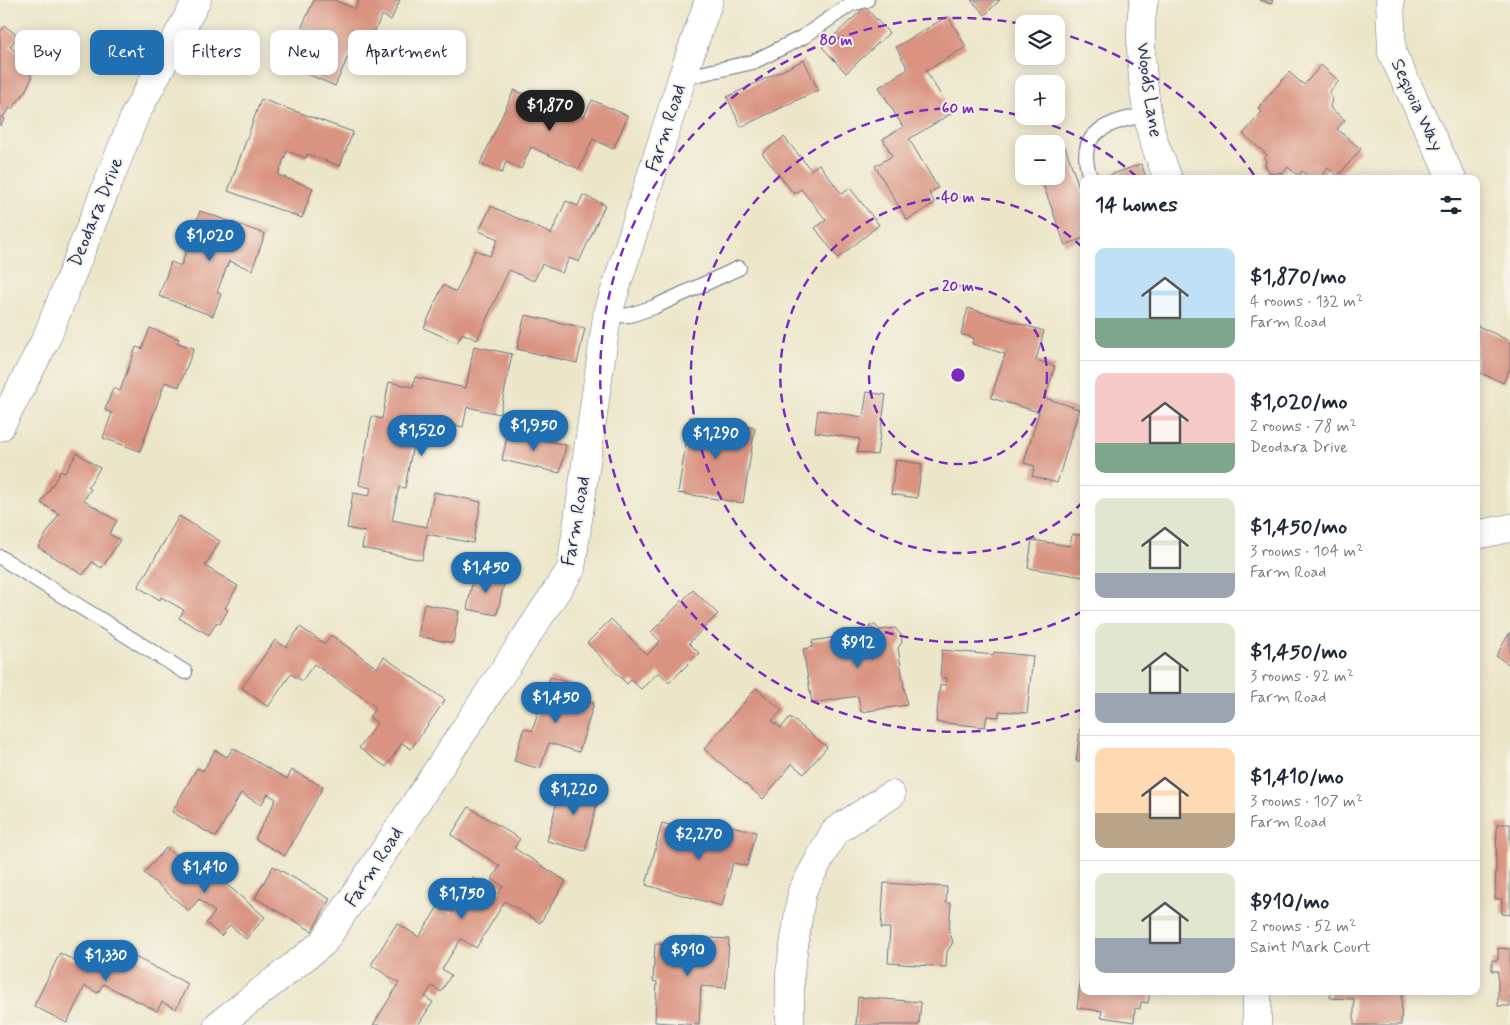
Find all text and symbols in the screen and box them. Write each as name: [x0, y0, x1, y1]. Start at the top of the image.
map controls: [1015, 15, 1065, 185]
button: layers: [1015, 15, 1065, 65]
chip: Buy: [15, 30, 80, 75]
chip: Rent: [90, 30, 164, 75]
chip: Filters: [174, 30, 260, 75]
chip: New: [270, 30, 338, 75]
chip: Apartment: [348, 30, 466, 75]
text: 80 m: [819, 31, 853, 51]
street label: Woods Lane: [1130, 41, 1168, 139]
street label: Sequoia Way: [1385, 55, 1449, 155]
button: +: [1015, 75, 1065, 125]
street label: Farm Road: [640, 81, 692, 175]
pin: $1,870: [509, 90, 591, 132]
text: $1,870: [527, 95, 573, 116]
text: 60 m: [942, 99, 974, 119]
button: −: [1015, 135, 1065, 185]
street label: Deodara Drive: [63, 153, 129, 271]
text: 40 m: [941, 188, 975, 208]
text: 14 homes: [1095, 191, 1178, 219]
icon: filters: [1437, 191, 1465, 219]
pin: $1,020: [169, 220, 251, 262]
text: $1,020: [186, 225, 234, 246]
text: $1,870/mo: [1250, 263, 1346, 291]
icon: home: [1135, 268, 1195, 328]
text: 20 m: [942, 277, 974, 297]
text: 4 rooms · 132 m²: [1250, 291, 1363, 312]
text: Farm Road: [1250, 312, 1326, 333]
centre of rings: [949, 366, 967, 384]
text: $1,020/mo: [1250, 388, 1347, 416]
icon: home: [1135, 393, 1195, 453]
pin: $1,950: [493, 410, 575, 452]
pin: $1,520: [381, 414, 463, 457]
text: $1,950: [510, 415, 558, 436]
text: 2 rooms · 78 m²: [1250, 416, 1357, 437]
pin: $1,290: [675, 418, 757, 460]
text: $1,520: [398, 420, 446, 441]
text: $1,290: [693, 423, 739, 444]
text: Deodara Drive: [1250, 437, 1348, 458]
street label: Farm Road: [556, 474, 596, 568]
text: $1,450/mo: [1250, 513, 1347, 541]
icon: home: [1135, 518, 1195, 578]
text: 3 rooms · 104 m²: [1250, 541, 1363, 562]
pin: $1,450: [445, 552, 527, 594]
text: $1,450: [462, 557, 510, 578]
text: Farm Road: [1250, 562, 1326, 583]
pin: $912: [828, 626, 888, 669]
text: $912: [841, 632, 875, 653]
text: $1,450/mo: [1250, 638, 1347, 666]
icon: home: [1135, 643, 1195, 703]
text: 3 rooms · 92 m²: [1250, 666, 1354, 687]
pin: $1,450: [515, 682, 597, 724]
text: $1,450: [532, 687, 580, 708]
text: Farm Road: [1250, 687, 1326, 708]
text: $1,410/mo: [1250, 763, 1344, 791]
icon: home: [1135, 768, 1195, 828]
pin: $1,220: [533, 774, 615, 816]
text: $1,220: [551, 779, 597, 800]
text: 3 rooms · 107 m²: [1250, 791, 1363, 812]
text: Farm Road: [1250, 812, 1326, 833]
pin: $2,270: [658, 818, 740, 861]
street label: Farm Road: [339, 822, 409, 912]
text: $2,270: [675, 824, 723, 845]
pin: $1,410: [164, 852, 246, 894]
text: $1,410: [183, 857, 227, 878]
pin: $1,750: [421, 878, 503, 920]
text: $1,750: [439, 883, 485, 904]
text: $910/mo: [1250, 888, 1329, 916]
icon: home: [1135, 893, 1195, 953]
text: 2 rooms · 52 m²: [1250, 916, 1356, 937]
pin: $910: [658, 934, 718, 977]
text: Saint Mark Court: [1250, 937, 1371, 958]
pin: $1,330: [65, 940, 147, 982]
text: $910: [671, 940, 705, 961]
text: $1,330: [85, 945, 127, 966]

